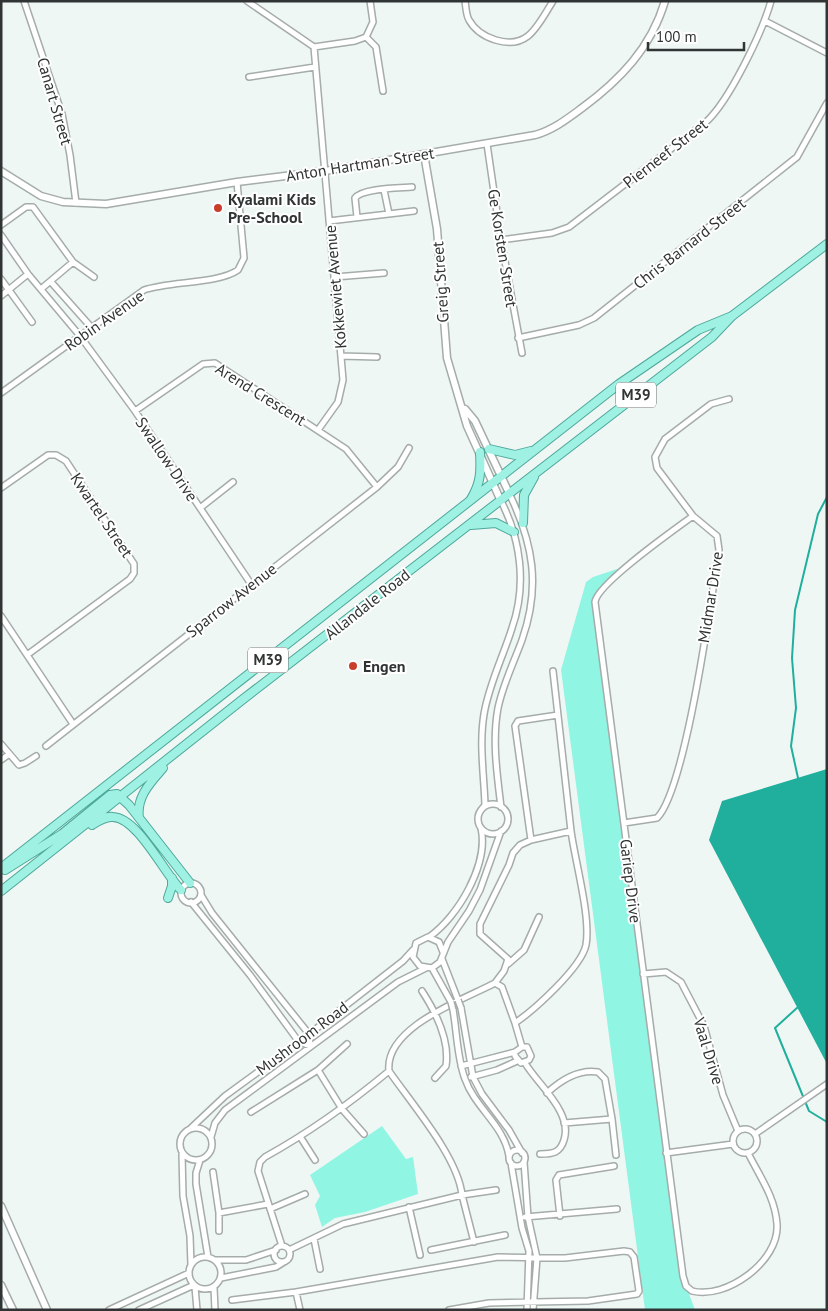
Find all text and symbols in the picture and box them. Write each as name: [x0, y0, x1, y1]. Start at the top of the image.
scale bar: [648, 20, 744, 52]
text: 100 m: [656, 27, 697, 46]
street label: Canart Street: [33, 55, 77, 148]
street label: Pierneef Street: [619, 113, 712, 192]
street label: Anton Hartman Street: [284, 142, 436, 186]
street label: Ge Korsten Street: [484, 188, 522, 309]
place label: Kyalami Kids Pre-School: [228, 189, 316, 227]
street label: Chris Barnard Street: [629, 193, 750, 293]
marker: Kyalami Kids Pre-School: [212, 202, 224, 214]
street label: Kokkewiet Avenue: [320, 224, 350, 350]
street label: Greig Street: [427, 240, 453, 323]
street label: Robin Avenue: [60, 285, 148, 355]
street label: Arend Crescent: [212, 358, 310, 430]
road number: M39: [616, 382, 656, 408]
street label: Swallow Drive: [131, 413, 203, 505]
street label: Kwartel Street: [66, 469, 138, 562]
street label: Midmar Drive: [693, 550, 727, 644]
street label: Sparrow Avenue: [182, 558, 280, 642]
street label: Allandale Road: [320, 564, 414, 644]
road number: M39: [248, 648, 288, 672]
place label: Engen: [363, 656, 406, 676]
marker: Engen: [347, 660, 359, 672]
street label: Gariep Drive: [616, 838, 646, 924]
street label: Mushroom Road: [252, 997, 352, 1079]
street label: Vaal Drive: [689, 1014, 729, 1087]

